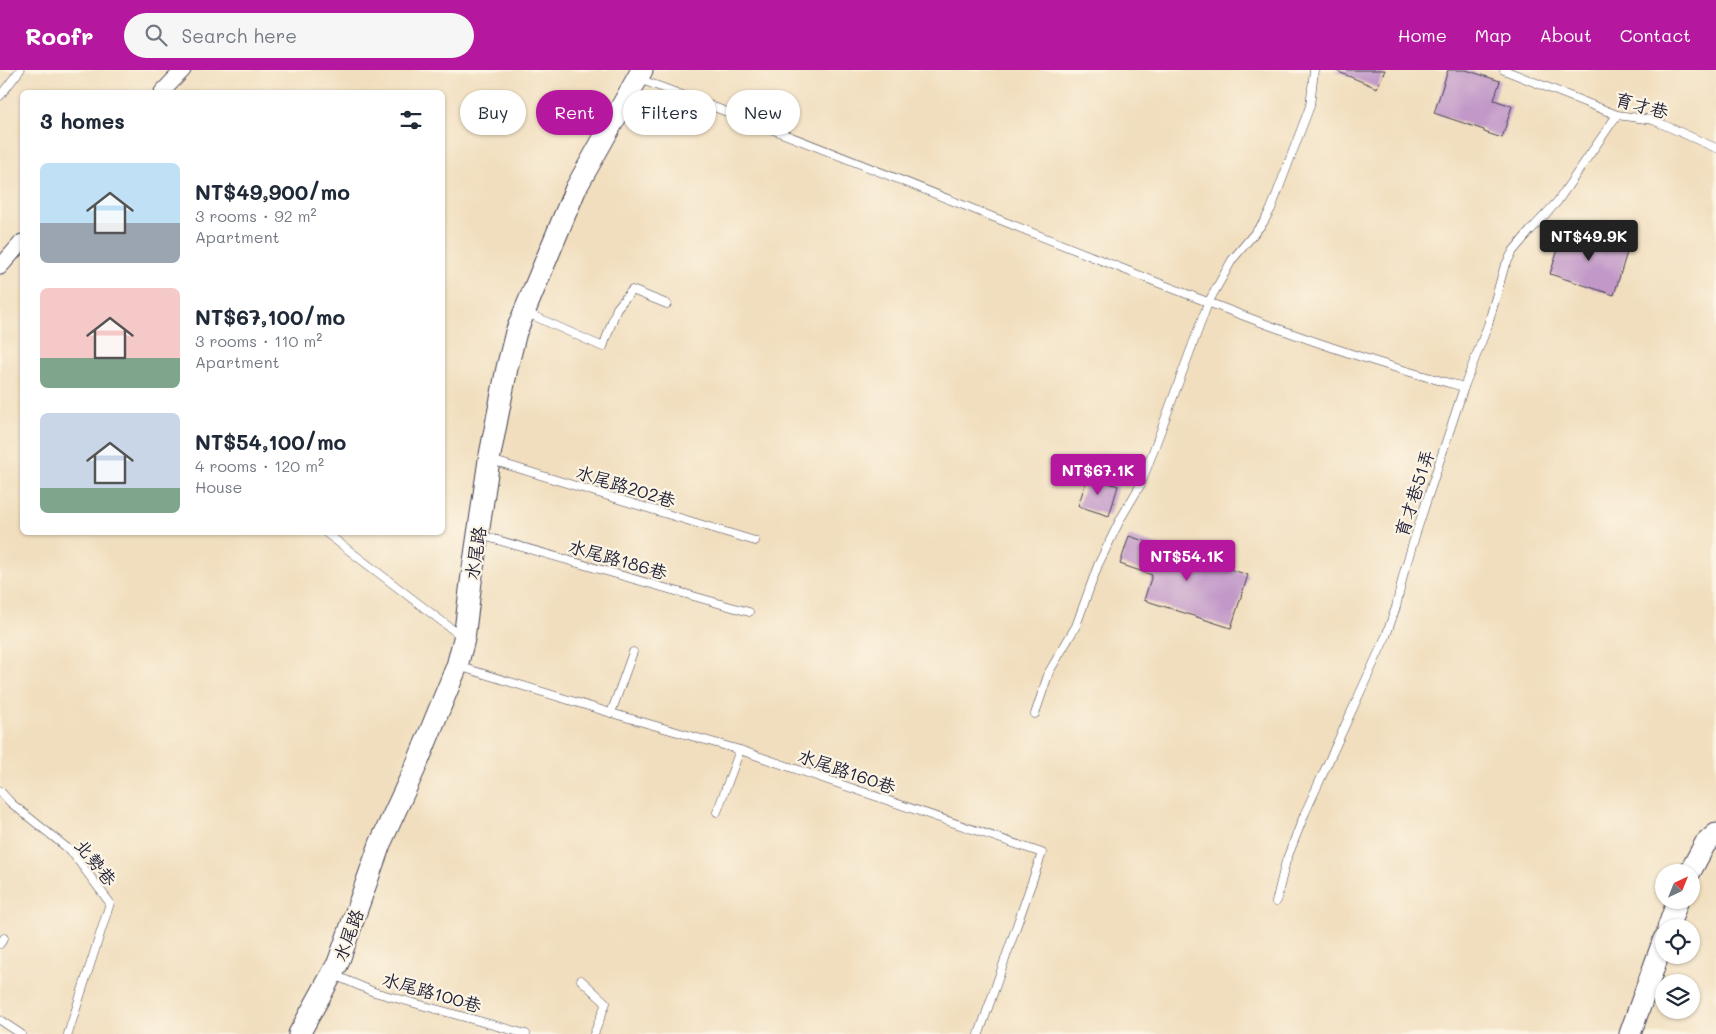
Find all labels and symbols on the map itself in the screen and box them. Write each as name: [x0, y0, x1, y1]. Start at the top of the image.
street label: 育才巷: [1613, 86, 1671, 124]
pin: NT$49.9K: [1537, 220, 1641, 262]
street label: 育才巷51弄: [1389, 446, 1439, 540]
pin: NT$67.1K: [1046, 454, 1150, 496]
street label: 水尾路202巷: [573, 459, 679, 513]
street label: 水尾路: [459, 524, 491, 582]
street label: 水尾路186巷: [566, 533, 670, 585]
pin: NT$54.1K: [1135, 540, 1239, 582]
street label: 水尾路160巷: [795, 743, 899, 799]
street label: 北勢巷: [70, 833, 122, 891]
north arrow: [1655, 864, 1700, 909]
street label: 水尾路: [327, 906, 369, 964]
street label: 水尾路100巷: [380, 966, 484, 1018]

